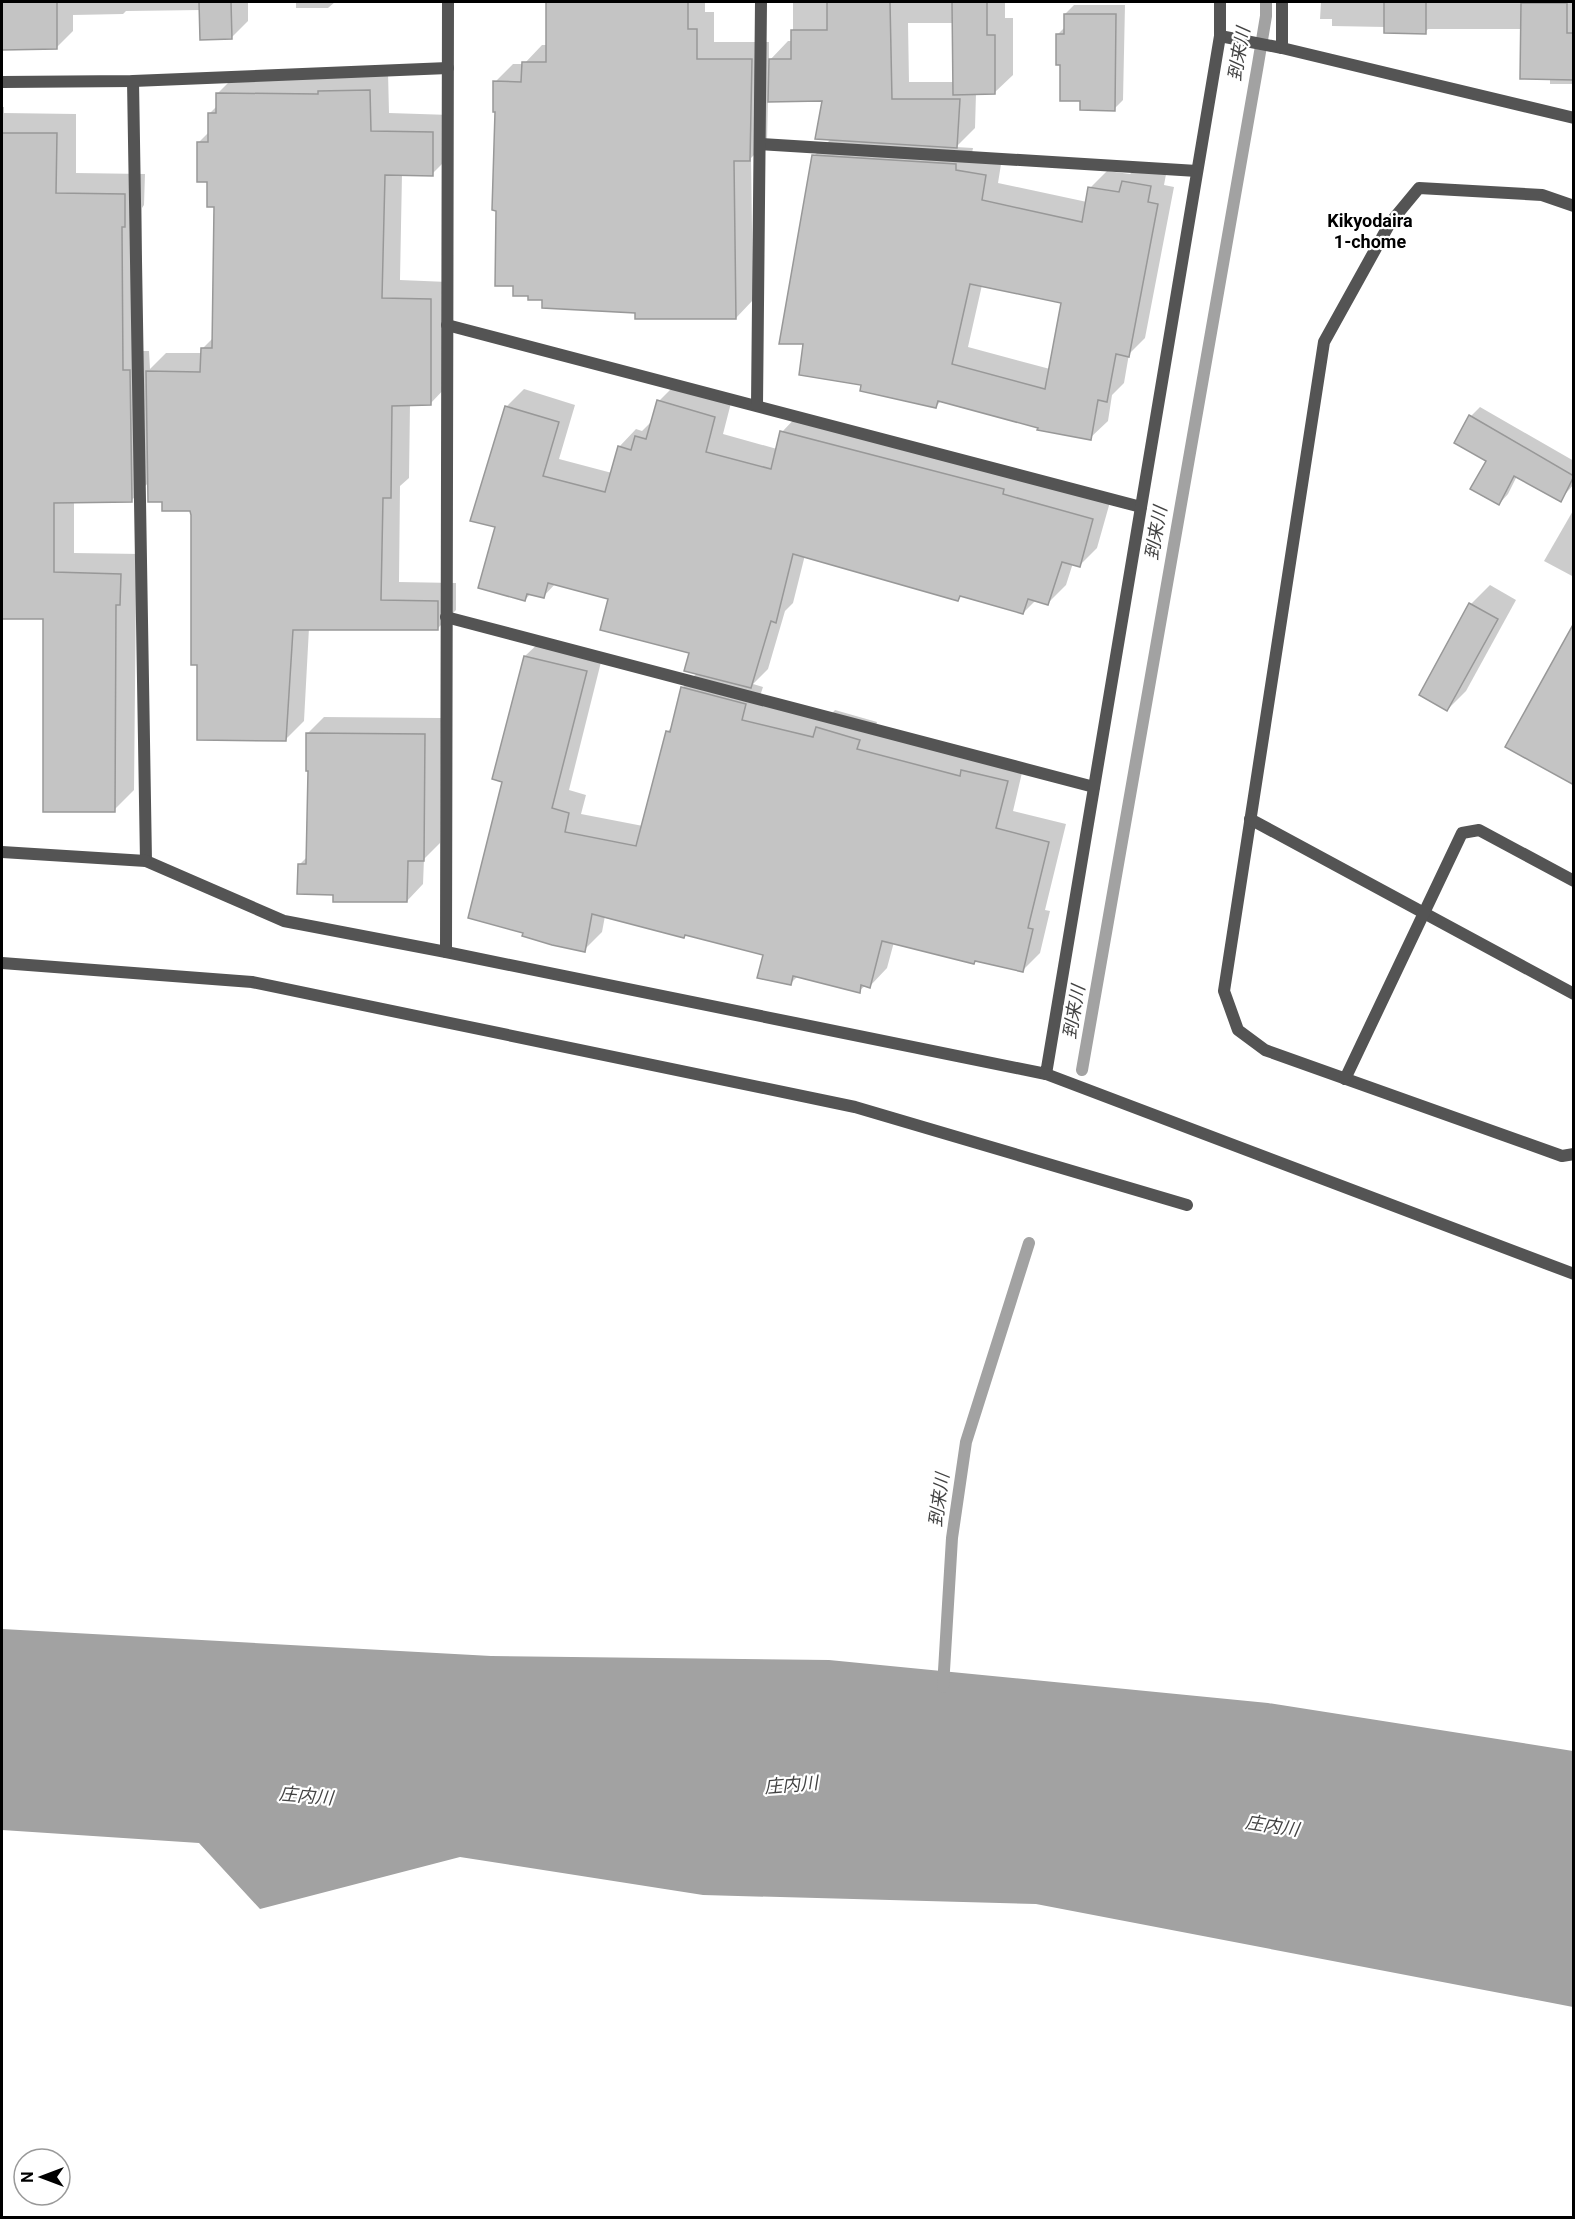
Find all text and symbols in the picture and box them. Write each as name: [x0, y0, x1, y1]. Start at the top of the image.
water label: 到来川: [1223, 24, 1254, 82]
district label: Kikyodaira 1-chome: [1327, 210, 1413, 252]
water label: 到来川: [1140, 503, 1171, 561]
water label: 到来川: [1058, 982, 1089, 1040]
water label: 到来川: [924, 1470, 953, 1528]
water label: 庄内川: [763, 1772, 821, 1797]
water label: 庄内川: [278, 1783, 336, 1808]
water label: 庄内川: [1244, 1811, 1302, 1840]
north arrow: [12, 2147, 72, 2207]
text: N: [18, 2171, 37, 2183]

